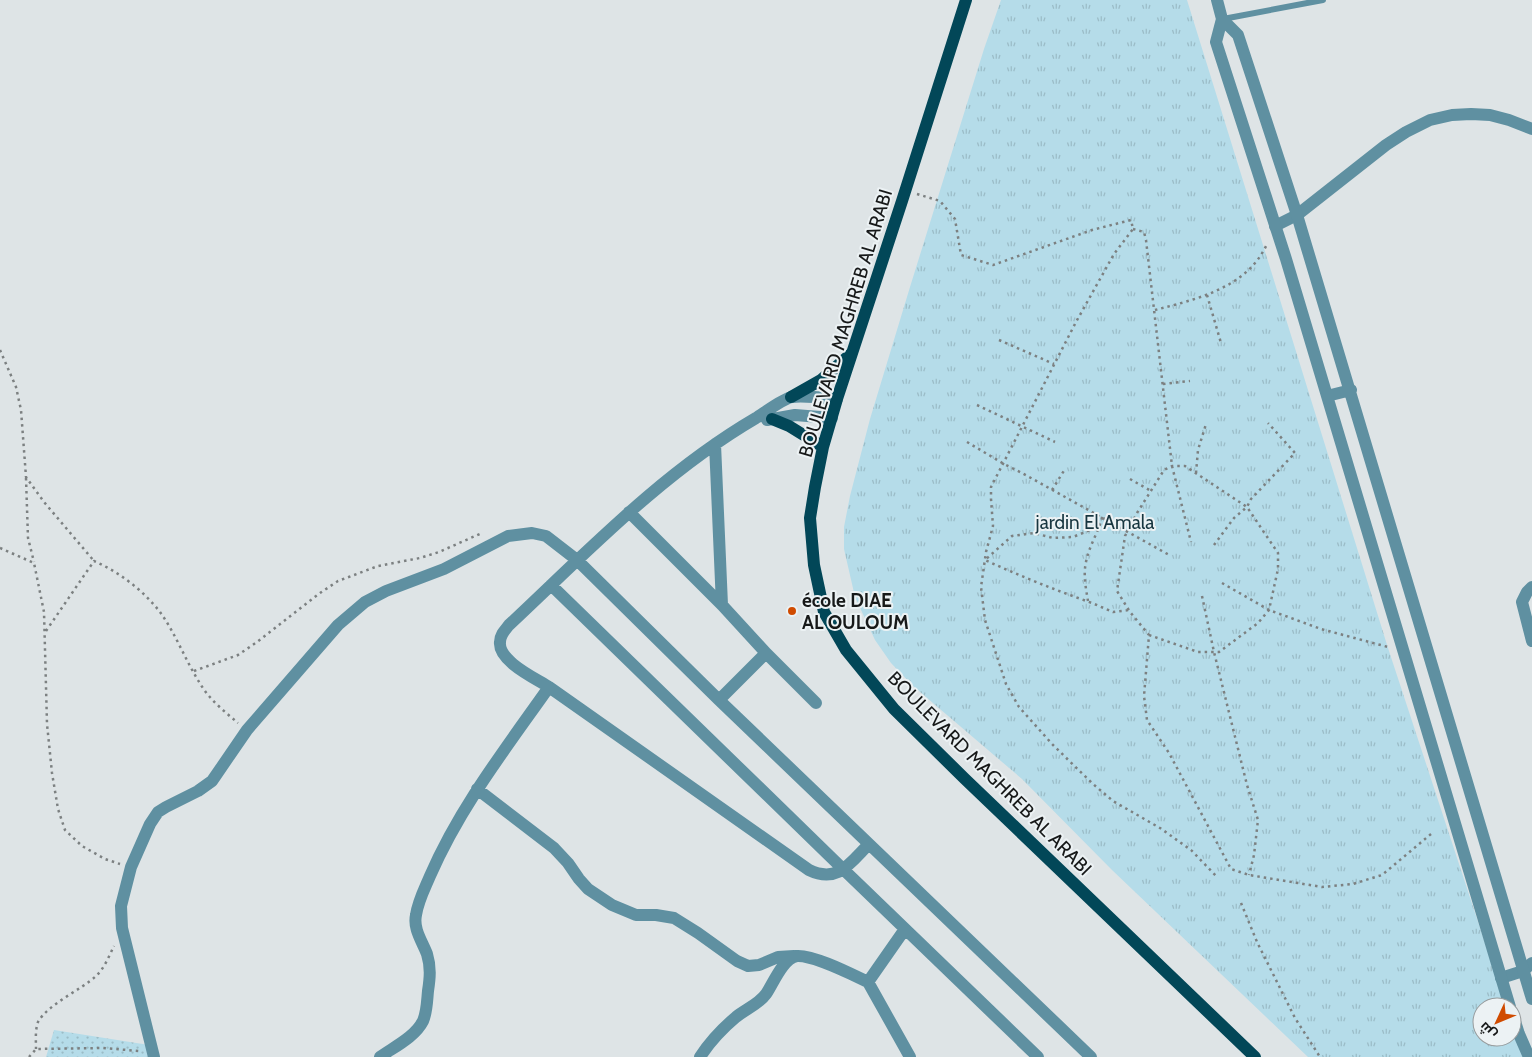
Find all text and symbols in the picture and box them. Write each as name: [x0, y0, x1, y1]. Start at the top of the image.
street label: BOULEVARD MAGHREB AL ARABI: [794, 186, 897, 460]
park label: jardin El Amala: [1035, 511, 1154, 534]
place label: école DIAE AL OULOUM: [802, 589, 909, 634]
marker: école DIAE AL OULOUM: [786, 605, 798, 617]
street label: BOULEVARD MAGHREB AL ARABI: [883, 667, 1096, 880]
north arrow: [1472, 997, 1522, 1047]
text: ش: [1475, 1018, 1500, 1044]

